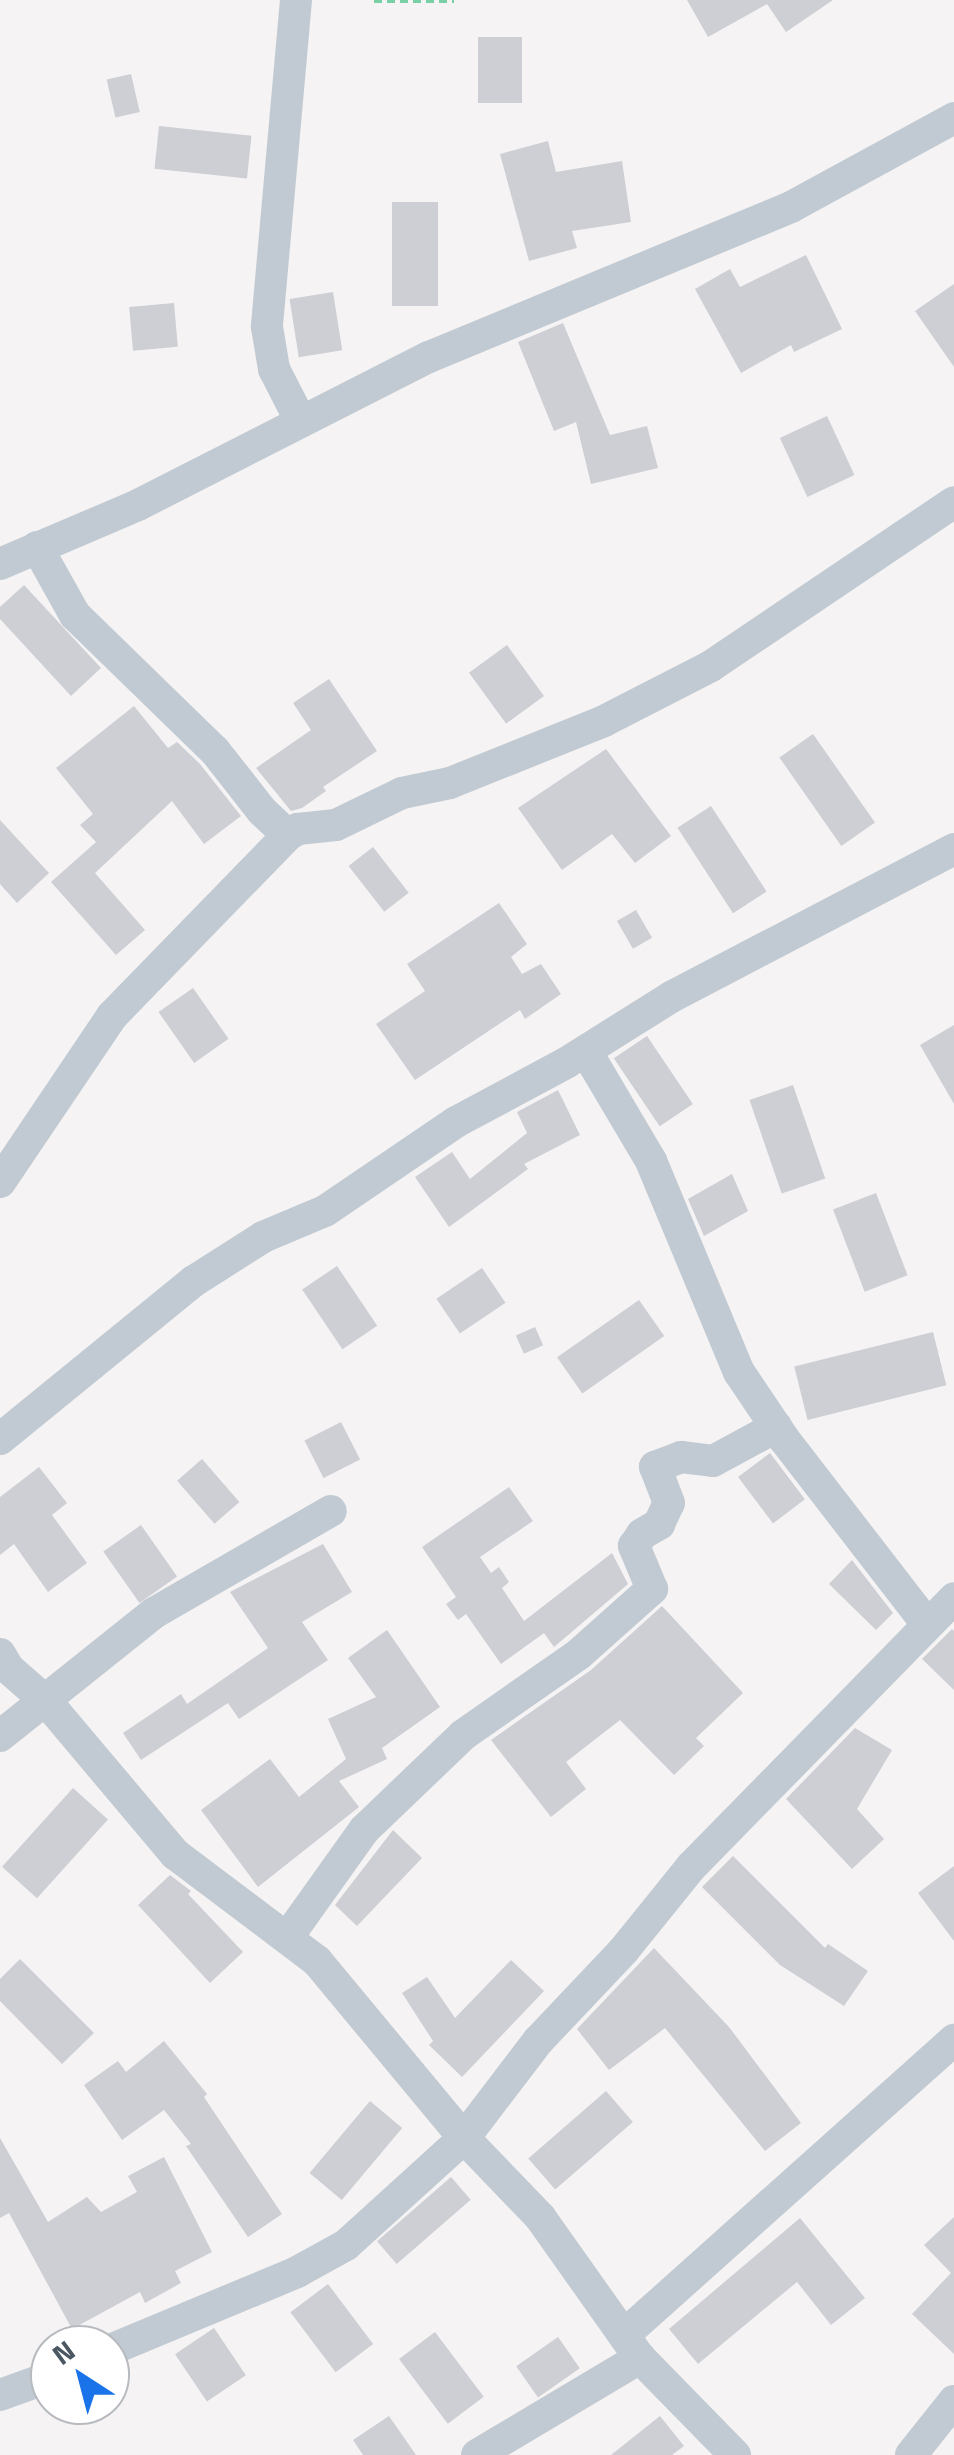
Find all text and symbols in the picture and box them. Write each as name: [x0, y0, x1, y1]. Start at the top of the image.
north arrow: [30, 2325, 130, 2425]
text: N: [43, 2329, 84, 2375]

